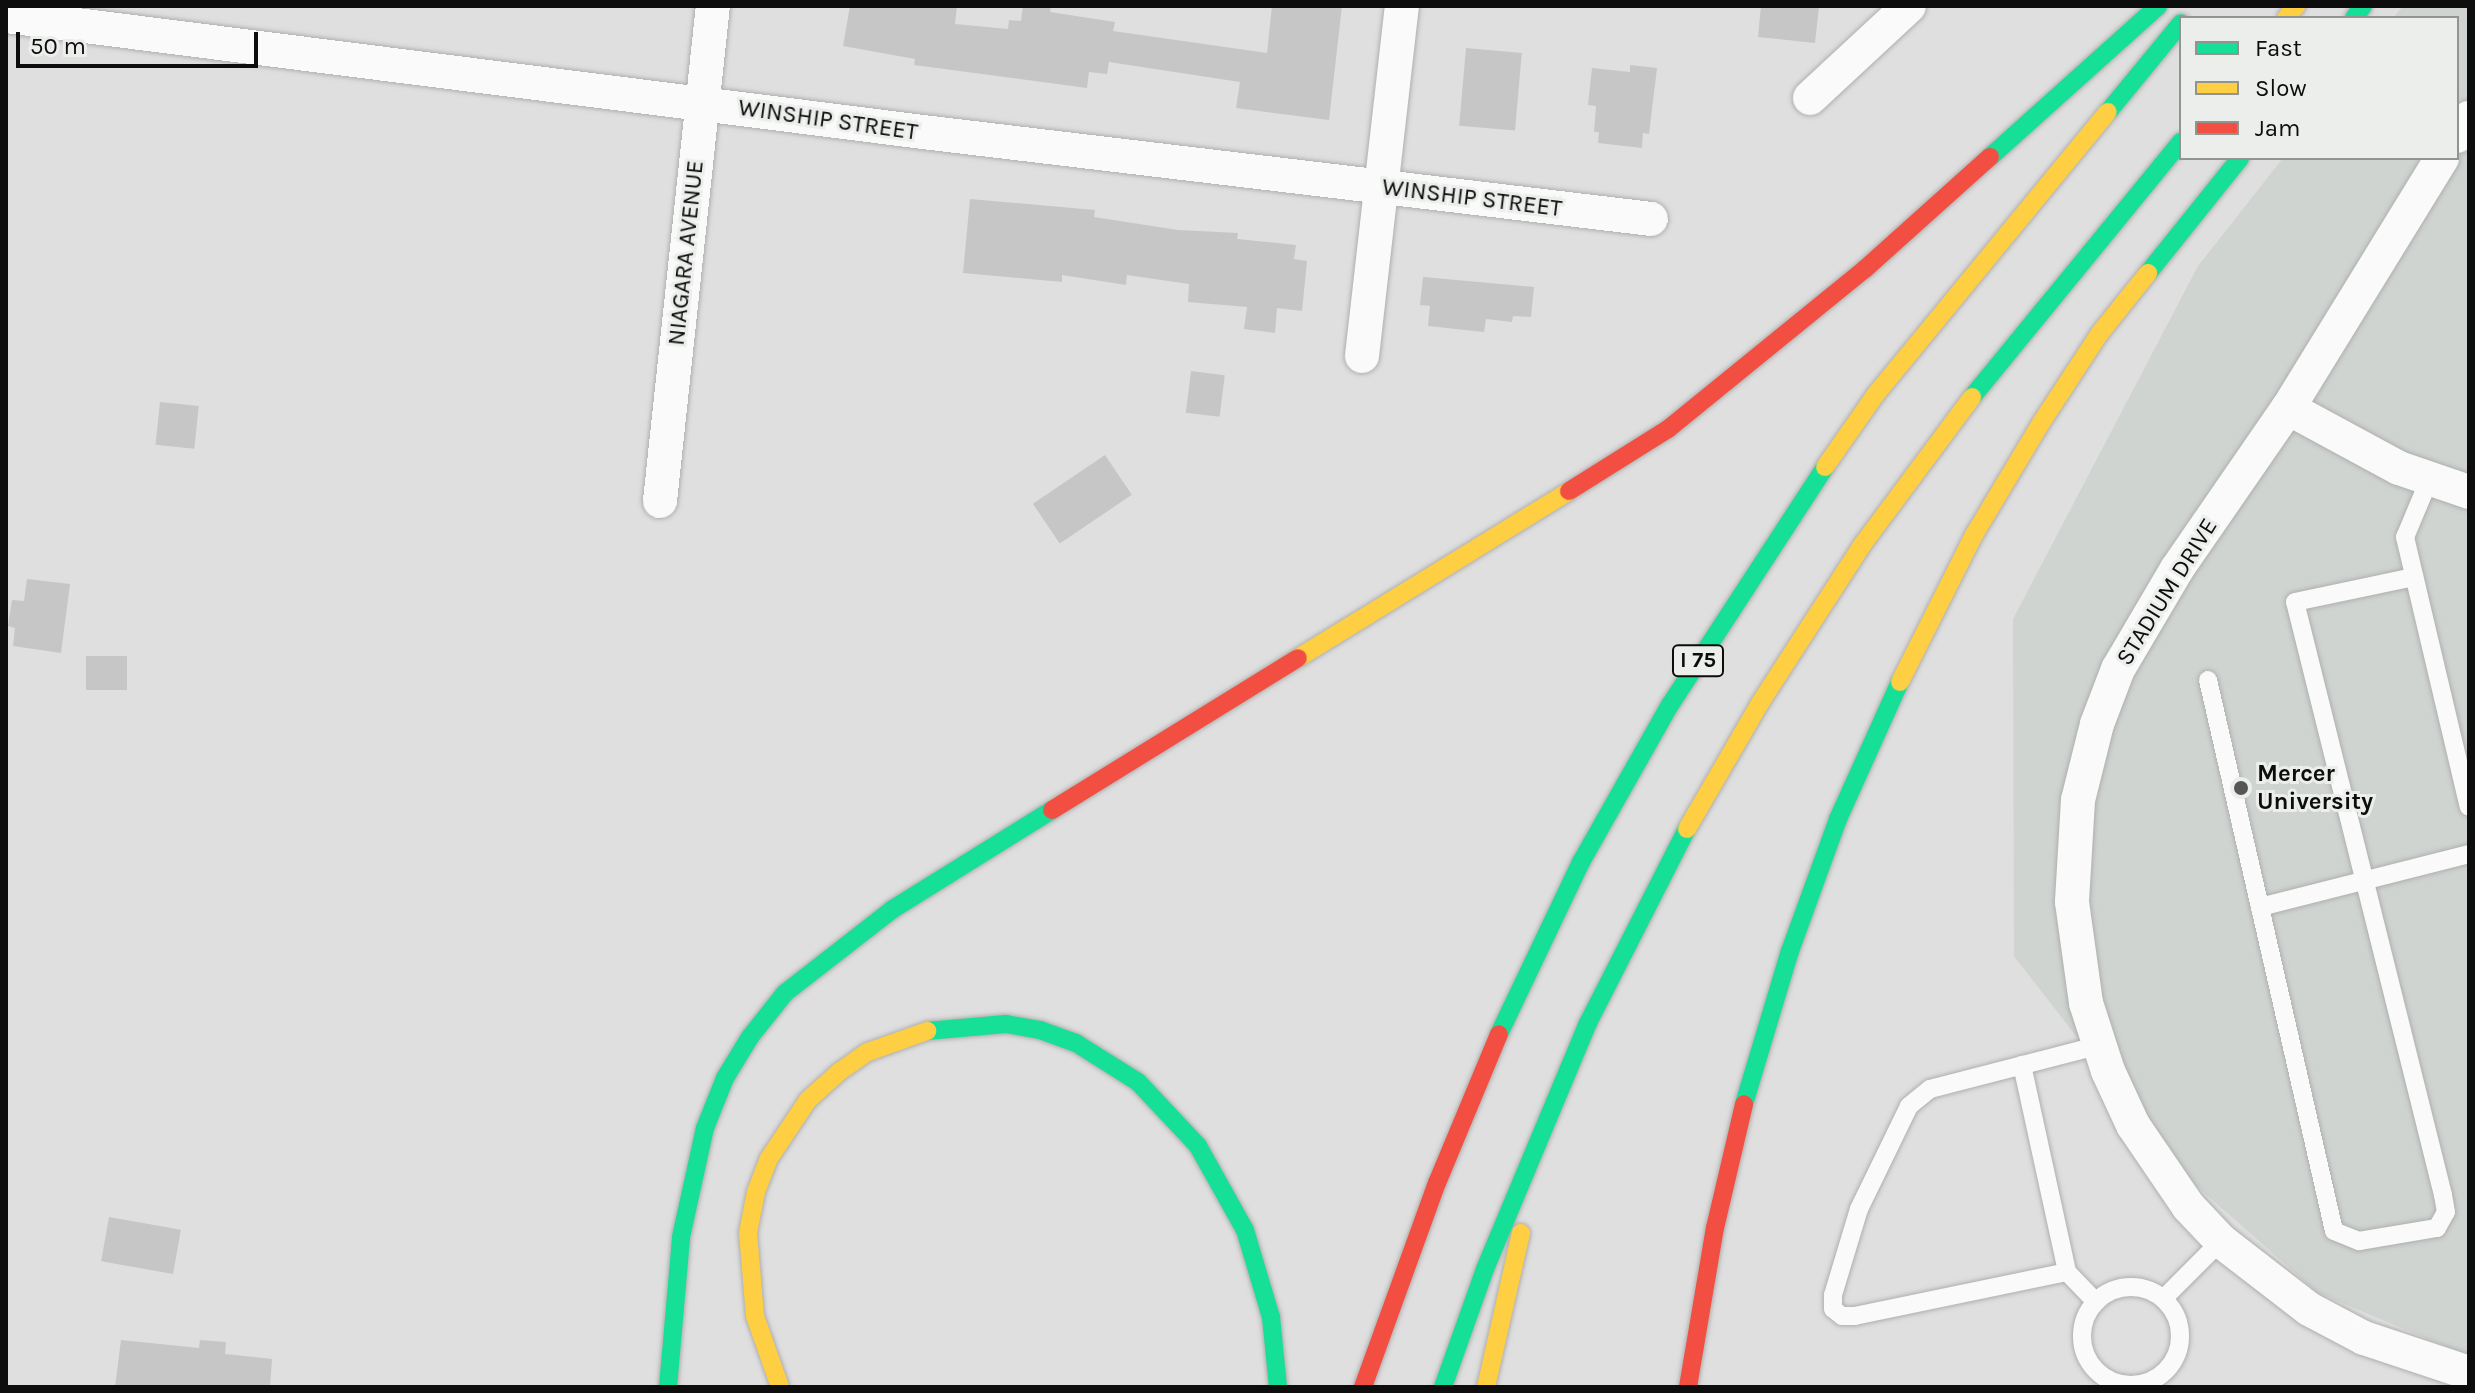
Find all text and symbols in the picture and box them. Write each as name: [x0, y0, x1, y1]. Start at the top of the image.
scale bar: [20, 16, 262, 66]
legend: [2179, 16, 2459, 160]
text: 50 m: [30, 32, 86, 60]
text: Fast: [2255, 34, 2302, 62]
text: Slow: [2255, 74, 2307, 102]
street label: WINSHIP STREET: [736, 93, 920, 147]
text: Jam: [2255, 114, 2300, 142]
street label: NIAGARA AVENUE: [662, 159, 710, 347]
street label: WINSHIP STREET: [1380, 173, 1564, 223]
street label: STADIUM DRIVE: [2110, 513, 2224, 671]
road number: I 75: [1670, 643, 1726, 679]
place label: Mercer University: [2257, 760, 2373, 816]
marker: Mercer University: [2232, 779, 2250, 797]

